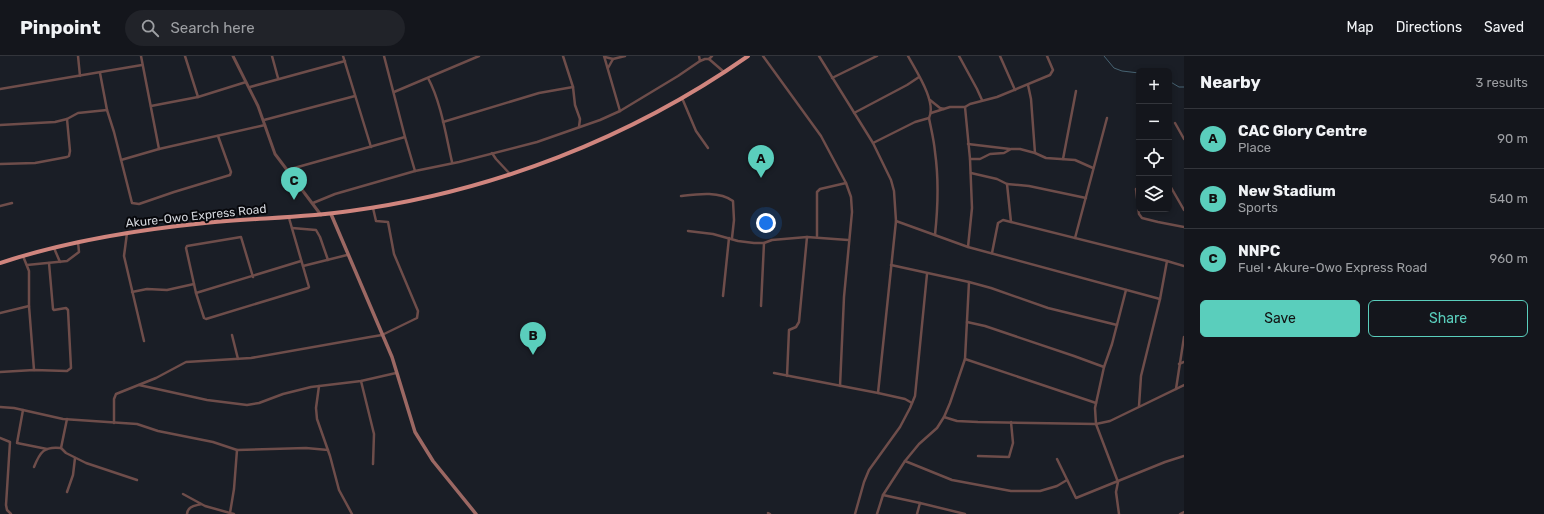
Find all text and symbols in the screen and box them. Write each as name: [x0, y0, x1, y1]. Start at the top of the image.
search box: [125, 10, 405, 46]
text: Pinpoint: [20, 16, 101, 39]
icon: search: [139, 17, 161, 39]
text: Search here: [171, 19, 255, 37]
text: Map: [1347, 19, 1374, 36]
text: Directions: [1396, 19, 1462, 36]
text: Saved: [1484, 19, 1524, 36]
map controls: [1136, 68, 1172, 212]
button: +: [1136, 68, 1172, 104]
text: Nearby: [1200, 72, 1261, 92]
text: 3 results: [1476, 75, 1528, 90]
button: −: [1136, 104, 1172, 140]
text: CAC Glory Centre: [1238, 122, 1367, 140]
text: A: [1208, 131, 1218, 146]
text: 90 m: [1497, 131, 1528, 146]
button: locate: [1136, 140, 1172, 176]
text: Place: [1238, 140, 1271, 155]
pin: A: [748, 145, 774, 178]
pin: C: [281, 167, 307, 200]
button: layers: [1136, 176, 1172, 212]
text: New Stadium: [1238, 182, 1336, 200]
text: B: [1208, 191, 1218, 206]
text: 540 m: [1489, 191, 1528, 206]
text: Sports: [1238, 200, 1278, 215]
street label: Akure-Owo Express Road: [125, 202, 267, 230]
your location: [756, 213, 776, 233]
text: NNPC: [1238, 242, 1280, 260]
text: C: [1208, 251, 1218, 266]
text: 960 m: [1490, 251, 1528, 266]
text: Fuel · Akure-Owo Express Road: [1238, 260, 1427, 275]
button: Save: [1200, 300, 1360, 337]
button: Share: [1368, 300, 1528, 337]
pin: B: [520, 322, 546, 355]

